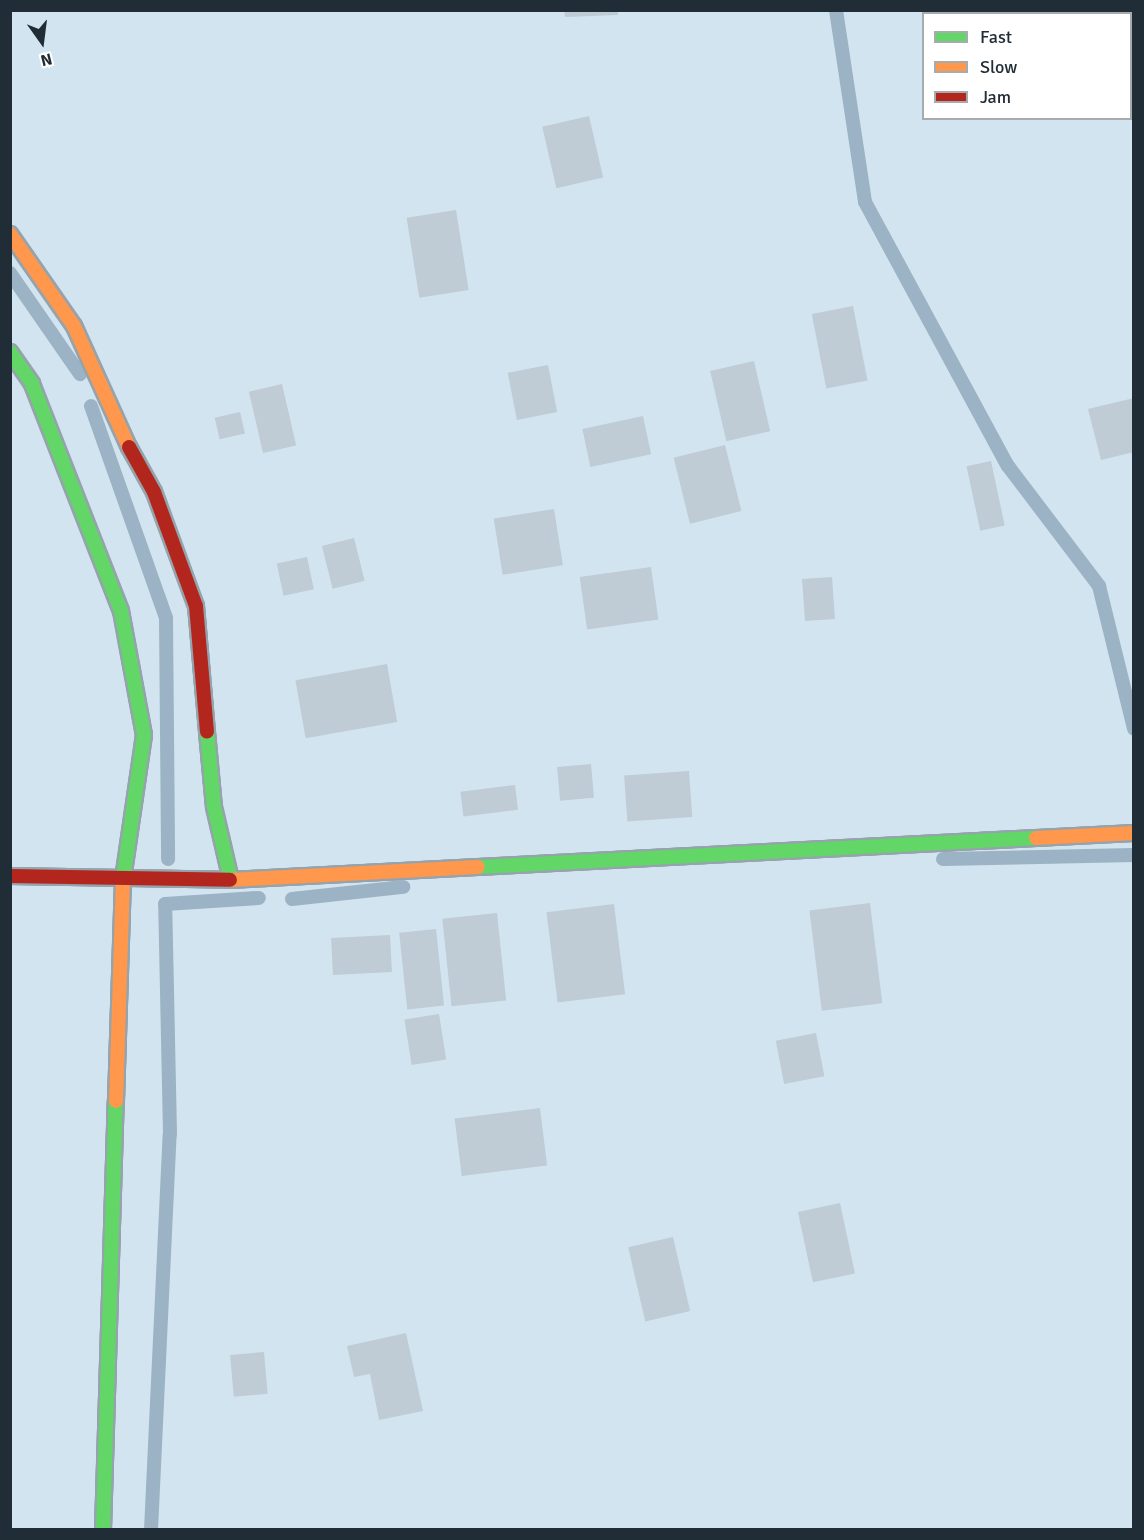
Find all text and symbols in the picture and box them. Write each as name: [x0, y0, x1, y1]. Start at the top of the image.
north arrow: [12, 12, 72, 72]
legend: [922, 12, 1132, 120]
text: Fast: [980, 26, 1012, 48]
text: N: [39, 48, 54, 71]
text: Slow: [980, 56, 1017, 78]
text: Jam: [980, 86, 1011, 108]

